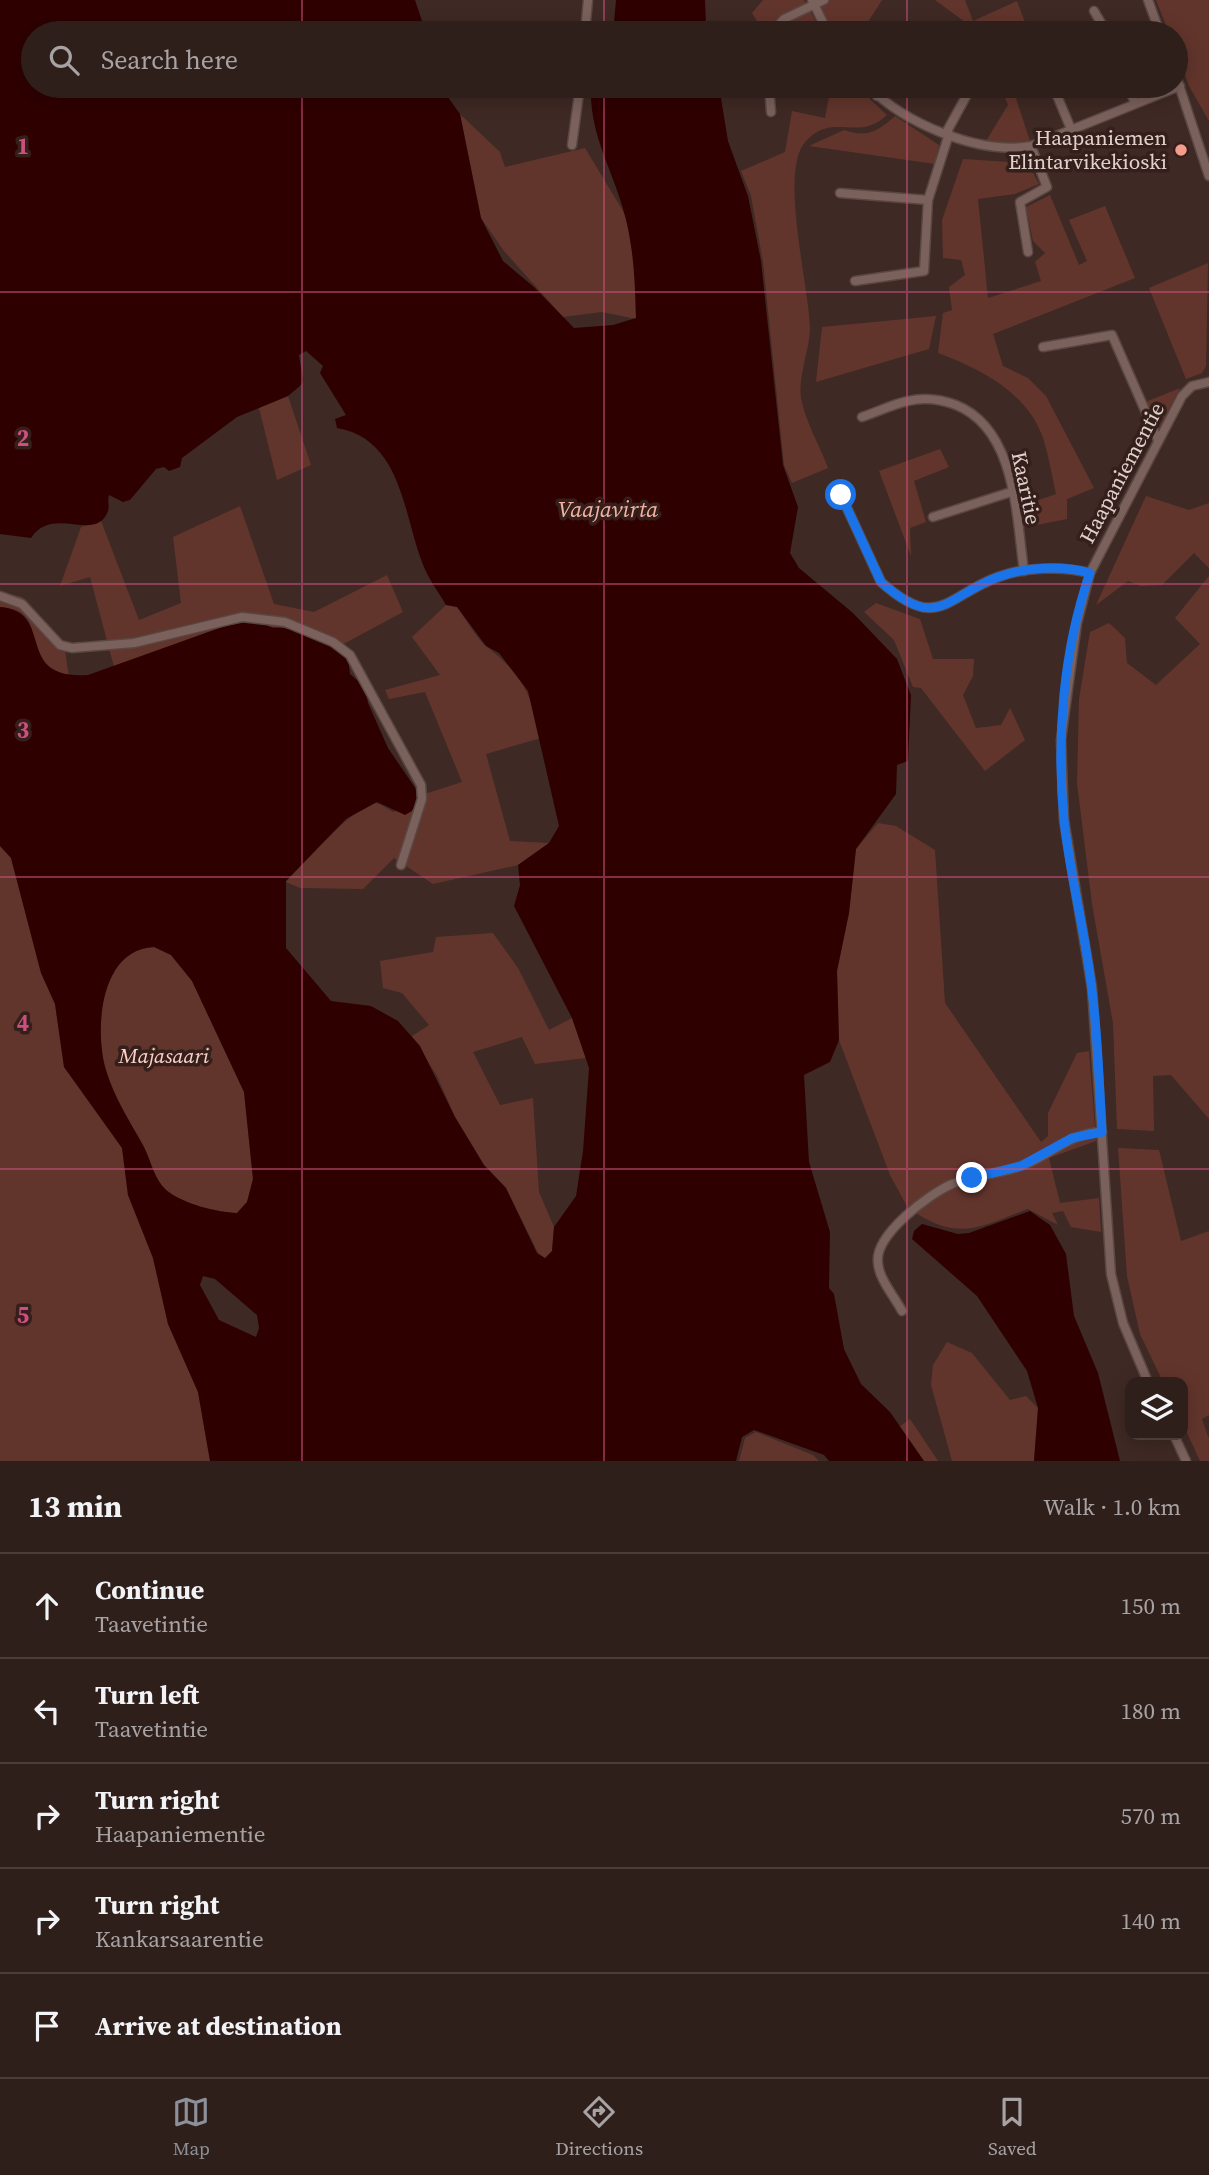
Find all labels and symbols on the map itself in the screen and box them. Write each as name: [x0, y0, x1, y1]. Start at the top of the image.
place label: Haapaniemen Elintarvikekioski: [1008, 123, 1167, 176]
text: 1: [17, 130, 29, 162]
marker: Haapaniemen Elintarvikekioski: [1173, 142, 1189, 158]
street label: Haapaniementie: [1072, 397, 1171, 548]
text: 2: [17, 422, 29, 454]
street label: Kaaritie: [1005, 449, 1048, 527]
route start: [825, 479, 856, 510]
water label: Vaajavirta: [558, 493, 658, 525]
text: 3: [17, 714, 29, 746]
text: 4: [17, 1007, 29, 1039]
park label: Majasaari: [118, 1041, 210, 1070]
route end: [956, 1162, 987, 1193]
text: 5: [17, 1299, 29, 1331]

